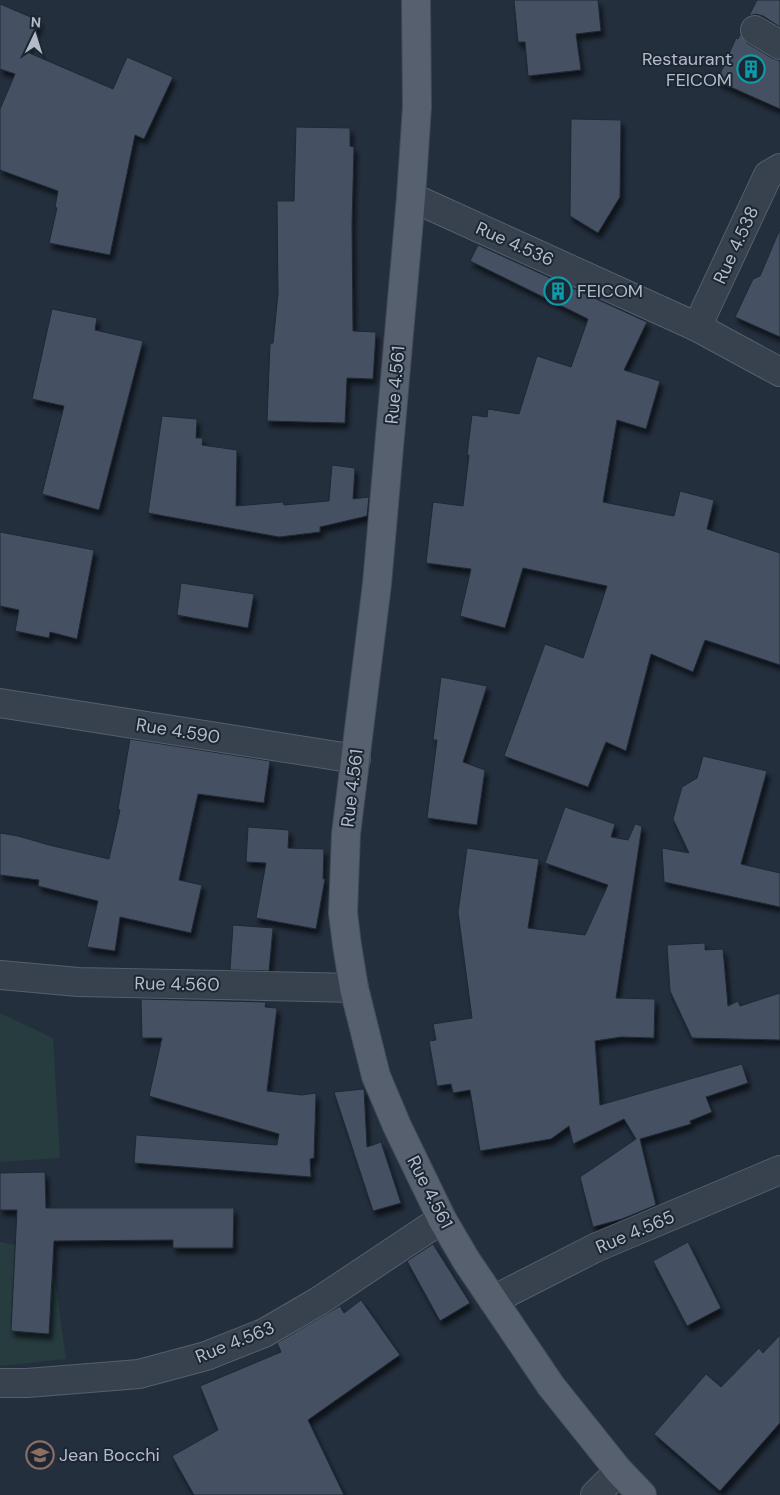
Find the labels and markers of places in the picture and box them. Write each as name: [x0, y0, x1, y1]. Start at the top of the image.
place label: Restaurant FEICOM: [642, 47, 732, 92]
building icon: Restaurant FEICOM: [736, 54, 766, 84]
building icon: FEICOM: [543, 276, 573, 306]
place label: FEICOM: [577, 279, 643, 303]
school or university icon: Jean Bocchi: [25, 1440, 55, 1470]
place label: Jean Bocchi: [59, 1443, 160, 1467]

